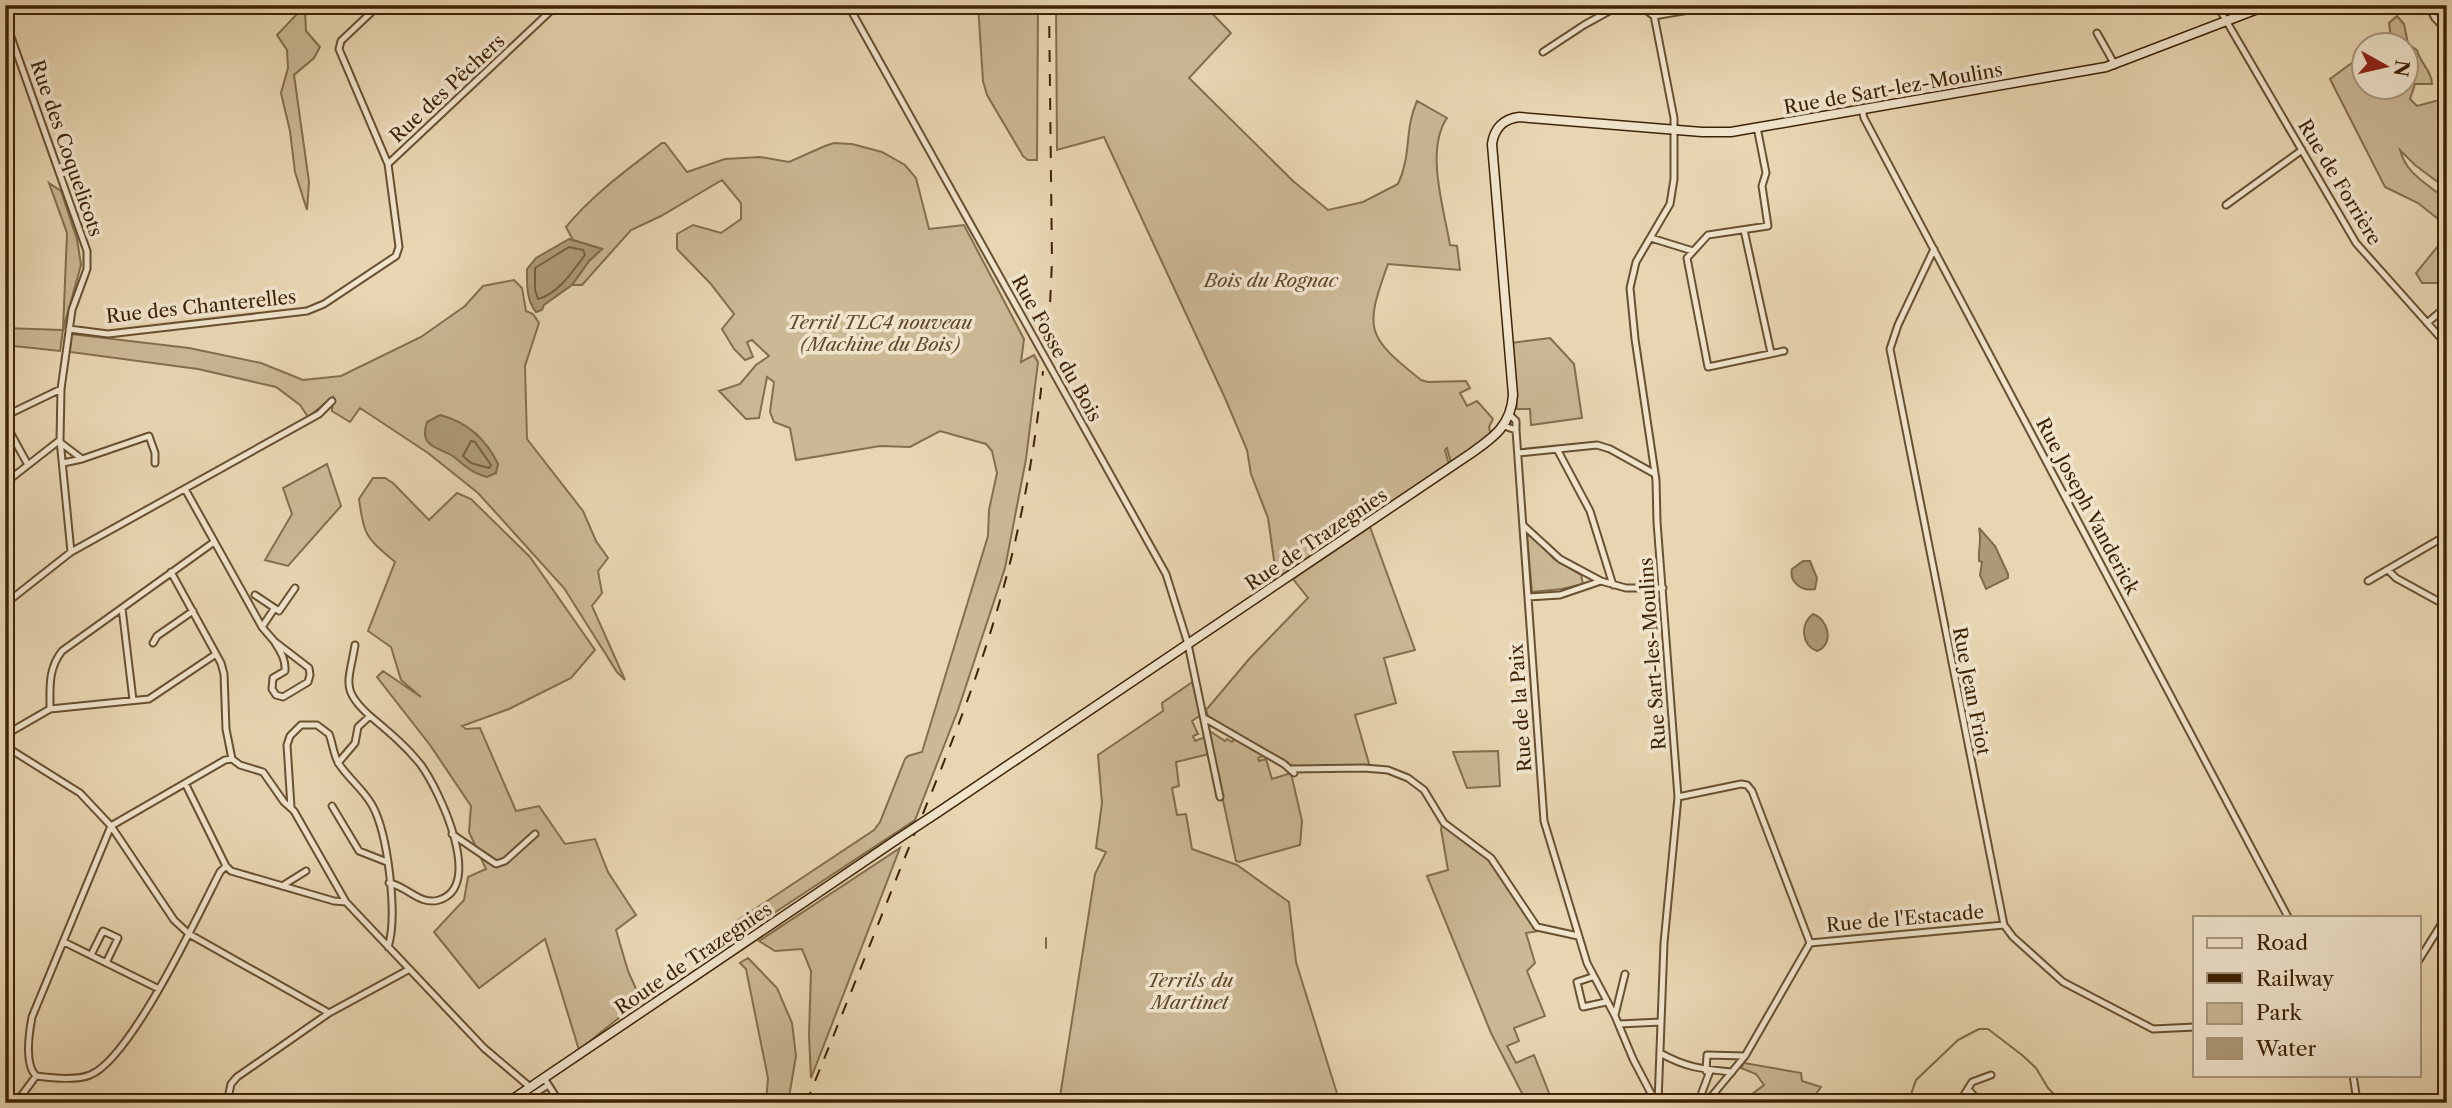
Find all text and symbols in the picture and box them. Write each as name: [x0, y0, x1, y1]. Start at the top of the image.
street label: Rue des Pêchers: [385, 29, 509, 147]
north arrow: [2350, 32, 2420, 102]
street label: Rue des Coquelicots: [26, 57, 108, 239]
street label: Rue de Sart-lez-Moulins: [1782, 58, 2004, 119]
text: N: [2389, 59, 2414, 78]
street label: Rue de Forrière: [2293, 115, 2386, 249]
park label: Bois du Rognac: [1202, 269, 1340, 292]
street label: Rue Fosse du Bois: [1007, 271, 1106, 426]
street label: Rue des Chanterelles: [105, 285, 297, 328]
park label: Terril TLC4 nouveau (Machine du Bois): [788, 311, 973, 356]
street label: Rue Joseph Vanderick: [2031, 414, 2144, 600]
street label: Rue de Trazegnies: [1241, 483, 1392, 595]
street label: Rue Sart-les-Moulins: [1634, 557, 1671, 751]
street label: Rue Jean Friot: [1948, 625, 1995, 757]
street label: Rue de la Paix: [1504, 642, 1536, 773]
street label: Route de Trazegnies: [610, 897, 776, 1019]
street label: Rue de l'Estacade: [1825, 900, 1985, 937]
legend: [2193, 916, 2420, 1076]
text: Road: [2256, 930, 2308, 955]
text: Railway: [2256, 966, 2334, 991]
park label: Terrils du Martinet: [1147, 969, 1234, 1014]
text: Park: [2256, 1000, 2302, 1025]
text: Water: [2255, 1036, 2316, 1061]

